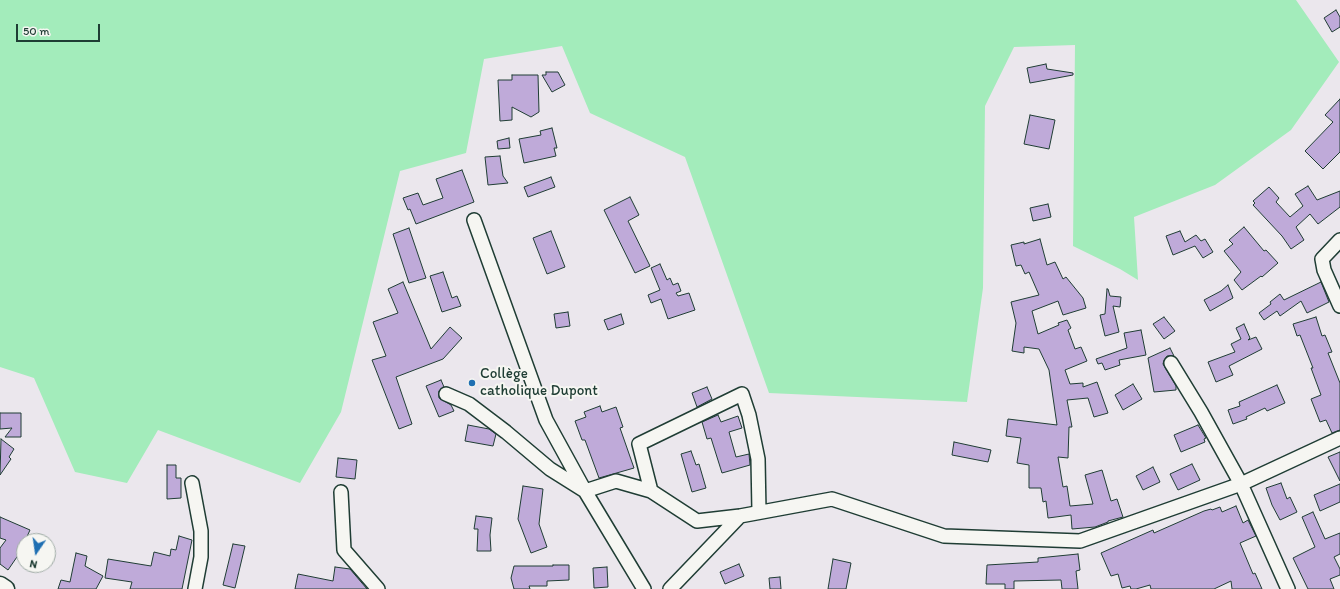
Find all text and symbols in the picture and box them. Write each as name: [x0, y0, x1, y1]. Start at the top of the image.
scale bar: [18, 16, 102, 42]
text: 50 m: [23, 24, 49, 38]
place label: Collège catholique Dupont: [480, 365, 598, 400]
marker: Collège catholique Dupont: [467, 378, 477, 388]
north arrow: [16, 533, 56, 573]
text: N: [28, 557, 38, 571]

